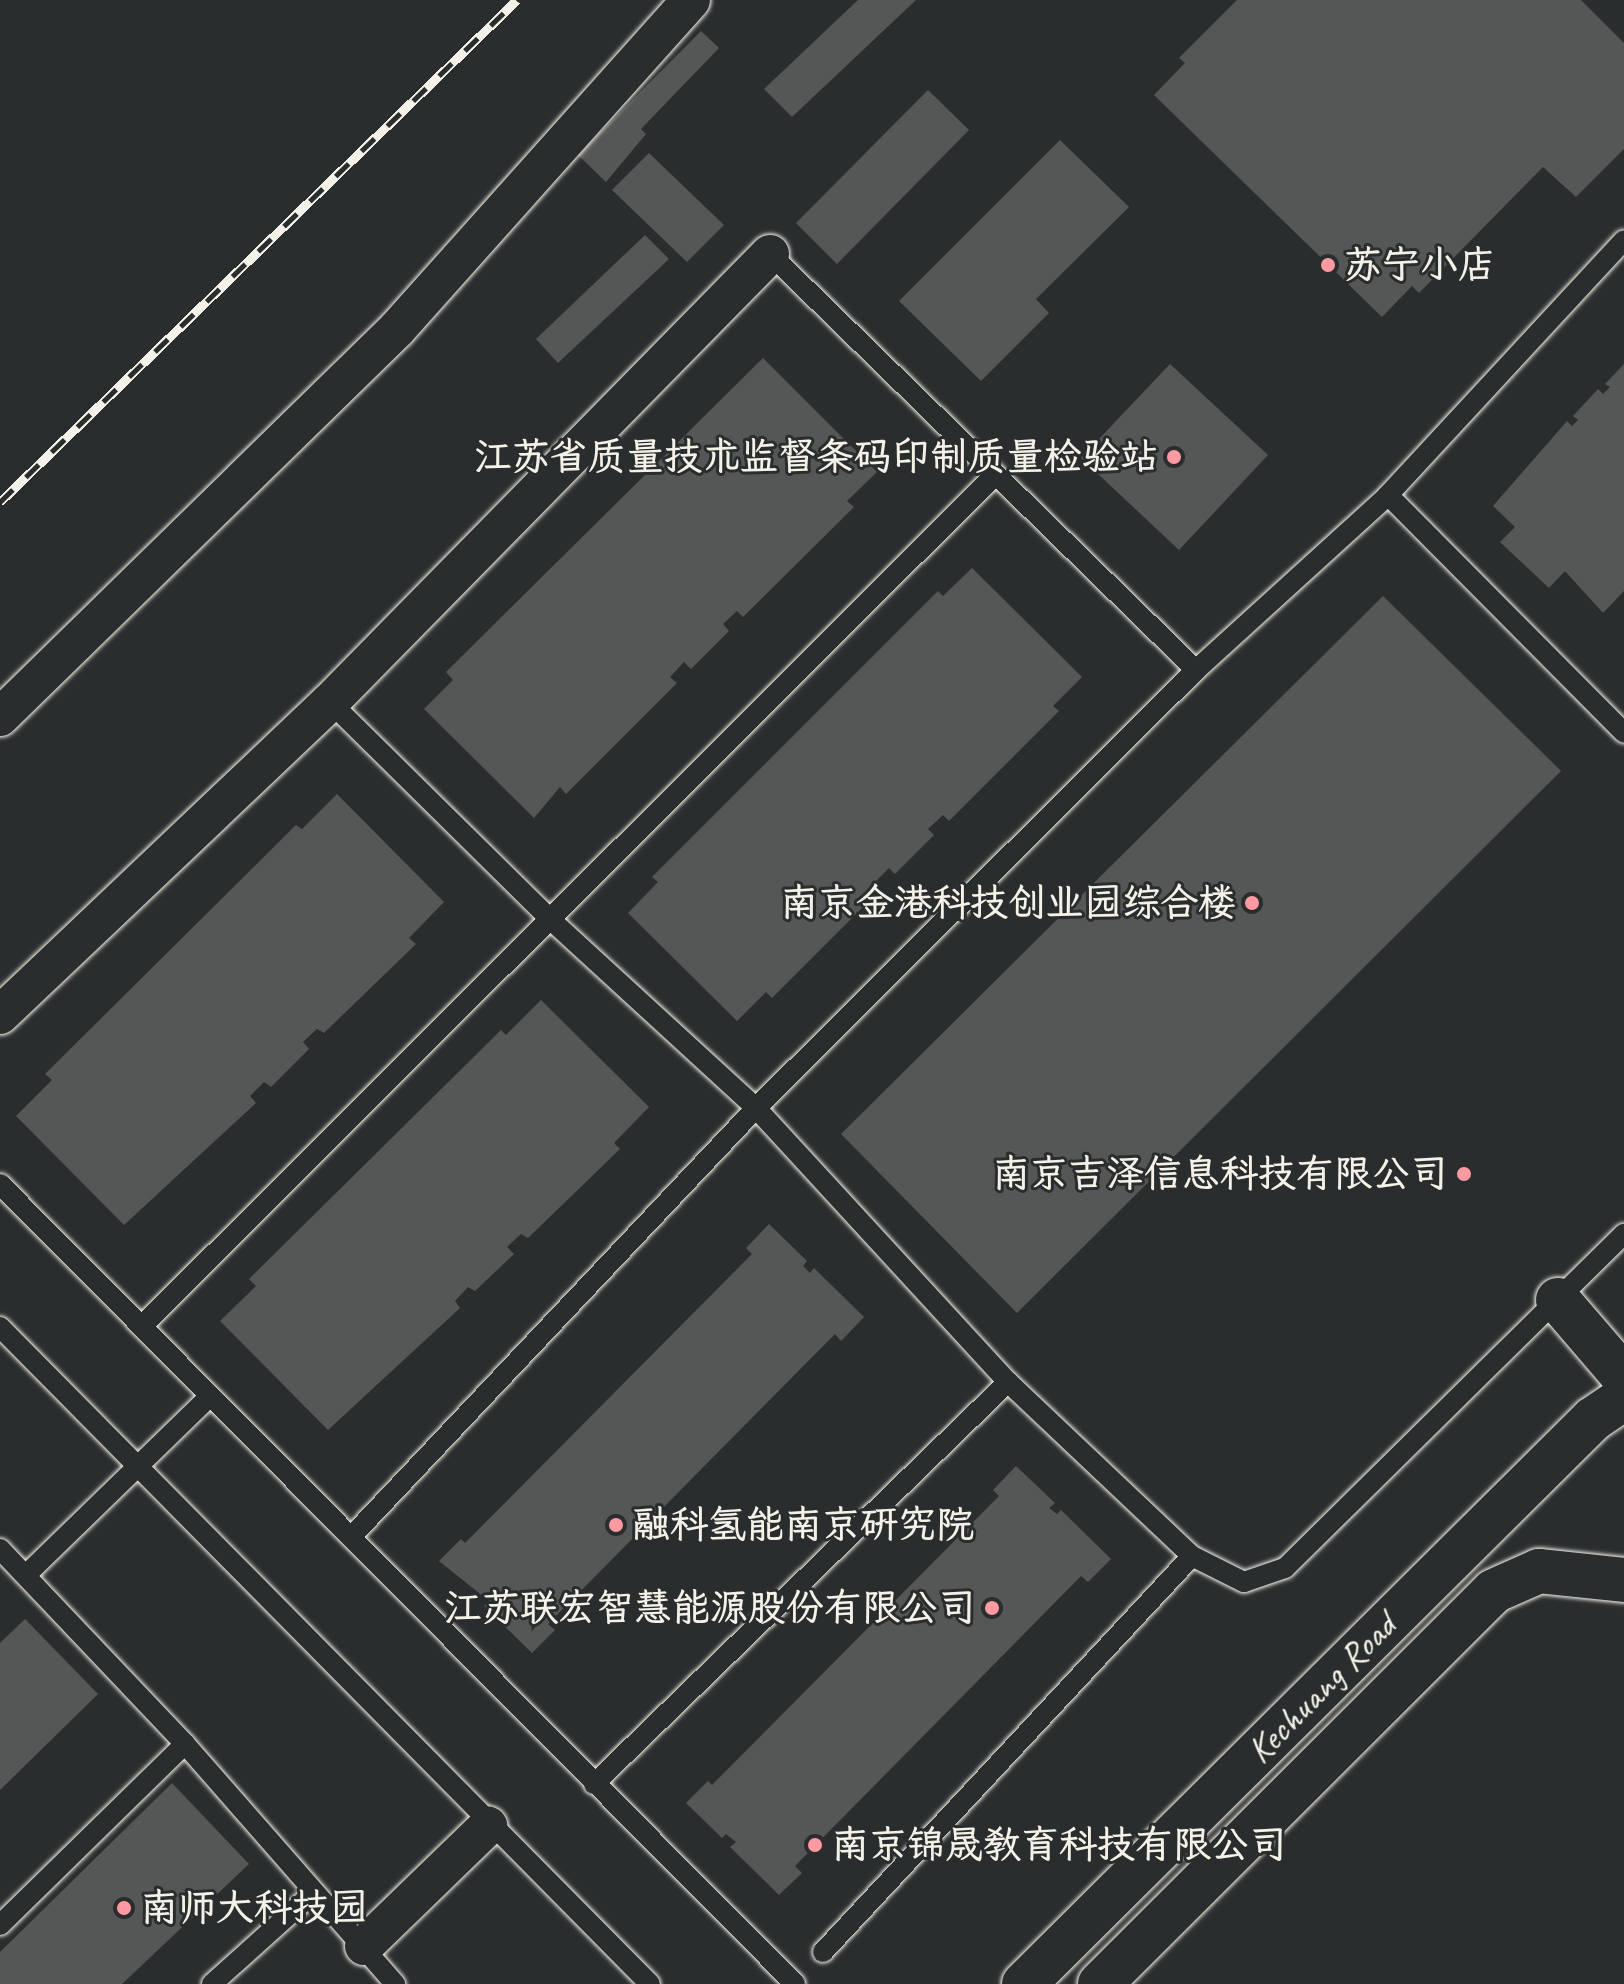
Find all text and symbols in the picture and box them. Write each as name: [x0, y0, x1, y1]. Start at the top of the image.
place label: 苏宁小店: [1344, 242, 1496, 288]
marker: 苏宁小店: [1319, 256, 1337, 274]
place label: 江苏省质量技术监督条码印制质量检验站: [474, 434, 1158, 480]
marker: 江苏省质量技术监督条码印制质量检验站: [1165, 448, 1183, 466]
place label: 南京金港科技创业园综合楼: [780, 880, 1236, 926]
marker: 南京金港科技创业园综合楼: [1243, 894, 1261, 912]
place label: 南京吉泽信息科技有限公司: [992, 1151, 1448, 1197]
marker: 南京吉泽信息科技有限公司: [1455, 1165, 1473, 1183]
place label: 融科氢能南京研究院: [632, 1502, 974, 1548]
marker: 融科氢能南京研究院: [607, 1516, 625, 1534]
place label: 江苏联宏智慧能源股份有限公司: [444, 1585, 976, 1631]
marker: 江苏联宏智慧能源股份有限公司: [983, 1599, 1001, 1617]
street label: Kechuang Road: [1236, 1603, 1406, 1773]
place label: 南京锦晟教育科技有限公司: [831, 1822, 1287, 1868]
marker: 南京锦晟教育科技有限公司: [806, 1836, 824, 1854]
place label: 南师大科技园: [140, 1885, 368, 1931]
marker: 南师大科技园: [115, 1899, 133, 1917]

